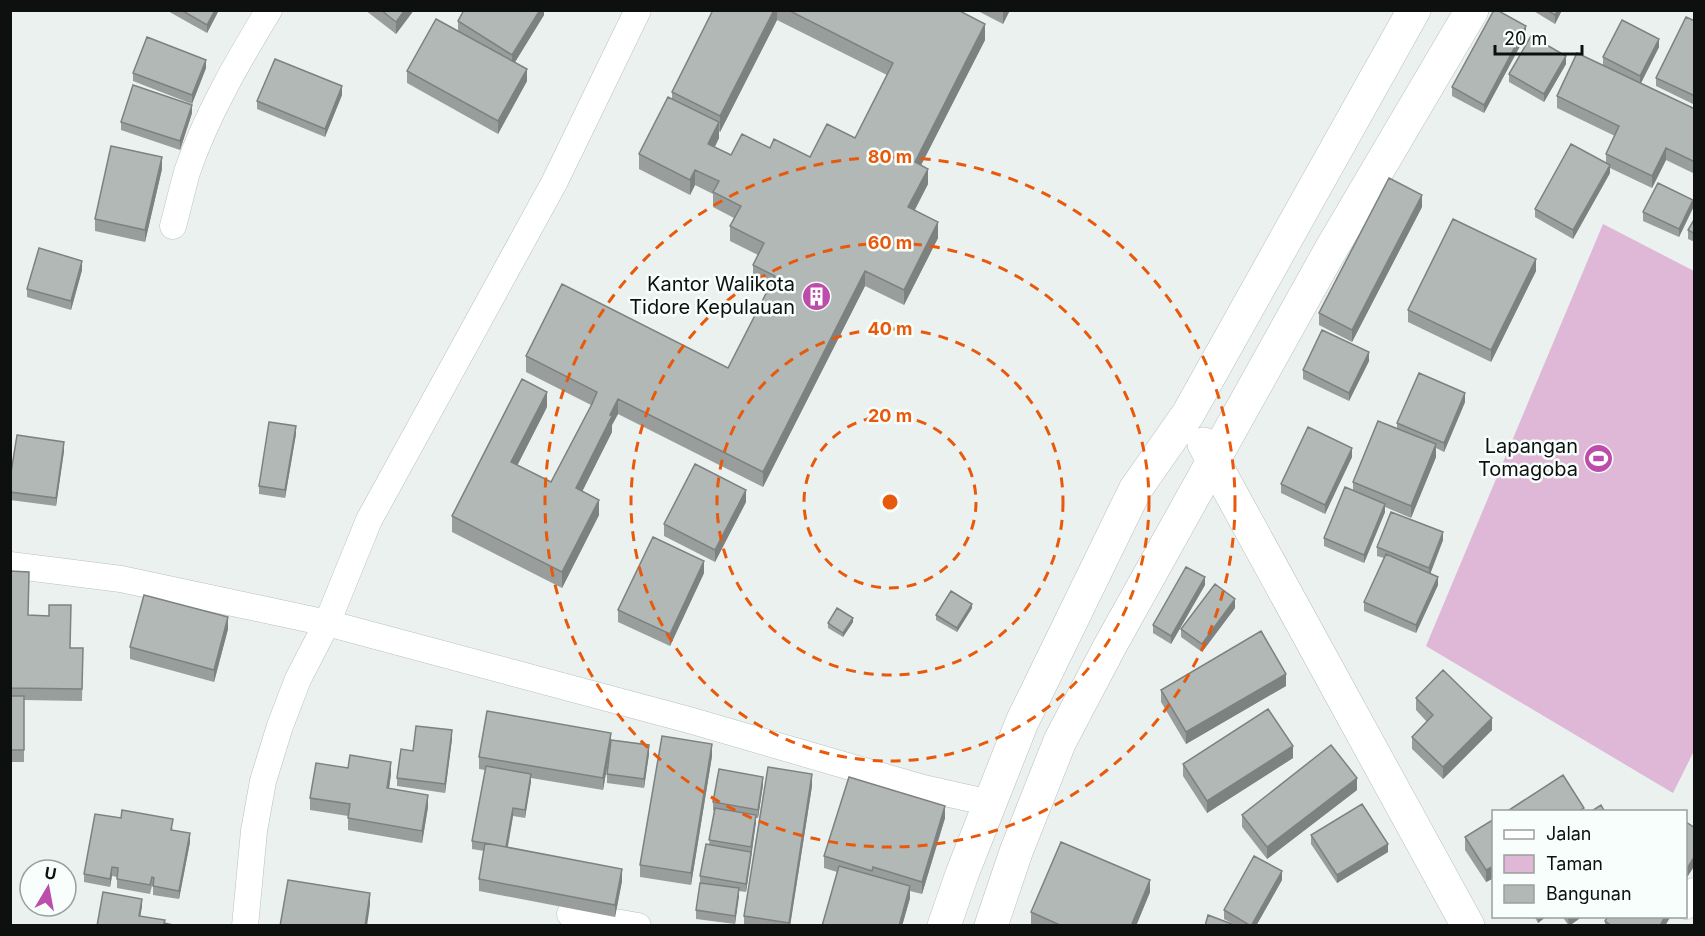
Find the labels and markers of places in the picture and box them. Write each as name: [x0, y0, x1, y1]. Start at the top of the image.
place label: Kantor Walikota Tidore Kepulauan: [629, 272, 795, 319]
building icon: Kantor Walikota Tidore Kepulauan: [800, 280, 832, 312]
place label: Lapangan Tomagoba: [1478, 434, 1578, 481]
sports icon: Lapangan Tomagoba: [1583, 442, 1615, 474]
centre of rings: [880, 492, 900, 512]

